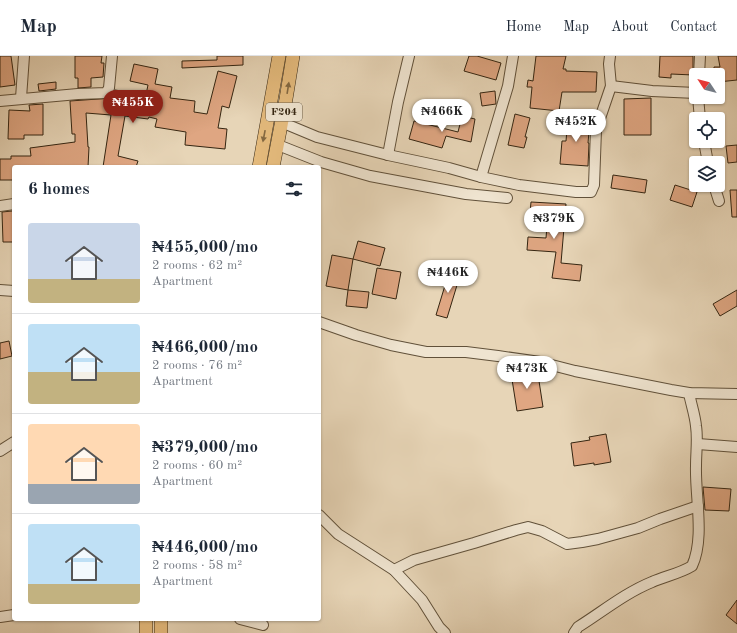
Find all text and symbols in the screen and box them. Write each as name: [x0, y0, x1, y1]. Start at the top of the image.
text: Map: [20, 18, 57, 37]
text: Home: [506, 20, 541, 34]
text: Map: [563, 20, 589, 34]
text: About: [611, 20, 648, 34]
text: Contact: [670, 20, 717, 34]
north arrow: [689, 68, 725, 104]
map controls: [689, 68, 725, 192]
one-way arrow: [285, 81, 291, 94]
pin: ₦455K: [105, 90, 161, 124]
text: ₦455K: [112, 96, 154, 109]
pin: ₦466K: [414, 99, 470, 133]
road number: F204: [266, 103, 302, 121]
text: ₦466K: [421, 105, 463, 118]
pin: ₦452K: [548, 109, 604, 143]
button: locate: [689, 112, 725, 148]
text: ₦452K: [555, 115, 597, 128]
one-way arrow: [261, 129, 267, 142]
button: layers: [689, 156, 725, 192]
icon: filters: [283, 178, 305, 200]
text: 6 homes: [28, 181, 90, 198]
pin: ₦379K: [526, 206, 582, 240]
text: ₦379K: [533, 212, 575, 225]
icon: home: [60, 239, 108, 287]
text: ₦455,000/mo: [152, 239, 258, 256]
text: 2 rooms · 62 m²: [152, 259, 242, 272]
pin: ₦446K: [420, 260, 476, 294]
text: ₦446K: [427, 266, 469, 279]
text: Apartment: [152, 275, 213, 288]
text: ₦466,000/mo: [152, 339, 258, 356]
icon: home: [60, 340, 108, 388]
pin: ₦473K: [499, 356, 555, 390]
text: 2 rooms · 76 m²: [152, 359, 242, 372]
text: ₦473K: [506, 362, 548, 375]
text: Apartment: [152, 375, 213, 388]
text: ₦379,000/mo: [152, 439, 258, 456]
icon: home: [60, 440, 108, 488]
text: 2 rooms · 60 m²: [152, 459, 242, 472]
text: Apartment: [152, 475, 213, 488]
text: ₦446,000/mo: [152, 539, 258, 556]
icon: home: [60, 540, 108, 588]
text: 2 rooms · 58 m²: [152, 559, 242, 572]
text: Apartment: [152, 575, 213, 588]

